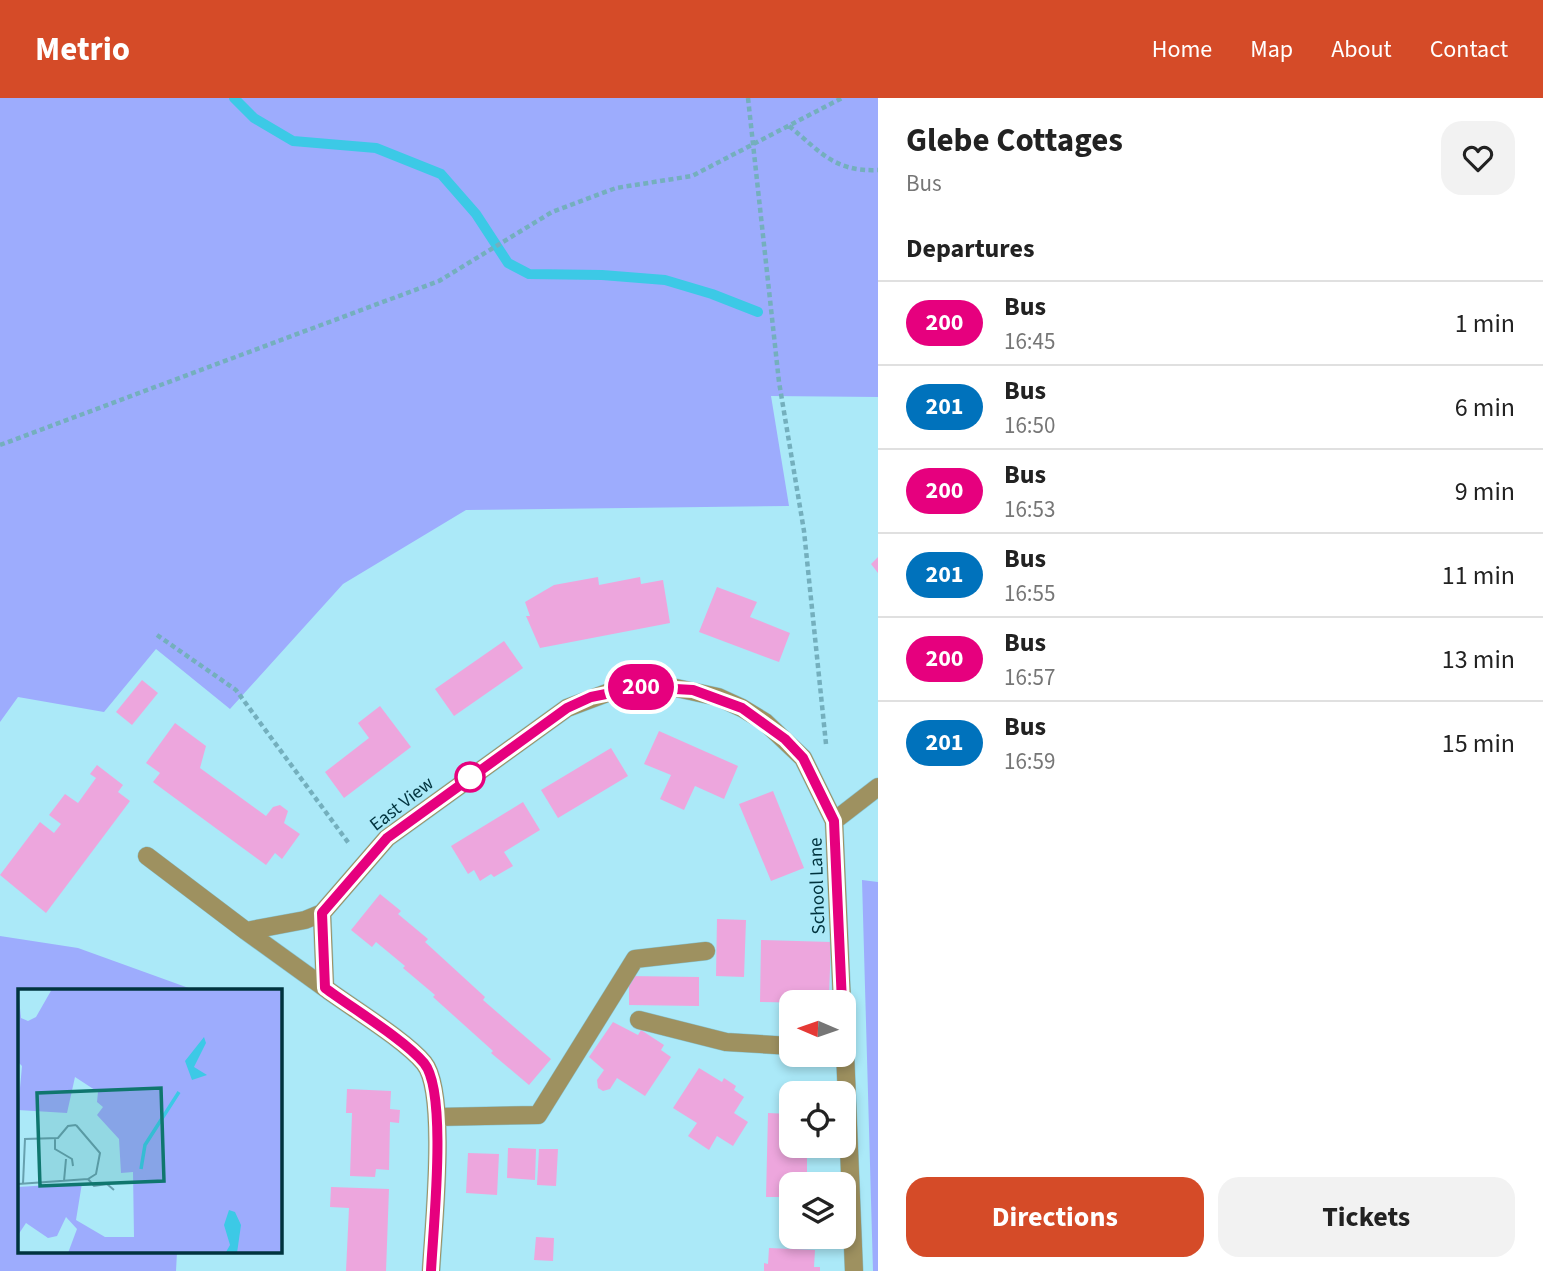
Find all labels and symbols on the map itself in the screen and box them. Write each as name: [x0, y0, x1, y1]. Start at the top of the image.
line badge: 200: [601, 664, 681, 710]
unlabelled marker: [455, 762, 485, 792]
street label: East View: [364, 770, 440, 838]
street label: School Lane: [802, 837, 833, 935]
inset map: [18, 989, 282, 1254]
north arrow: [779, 990, 856, 1068]

